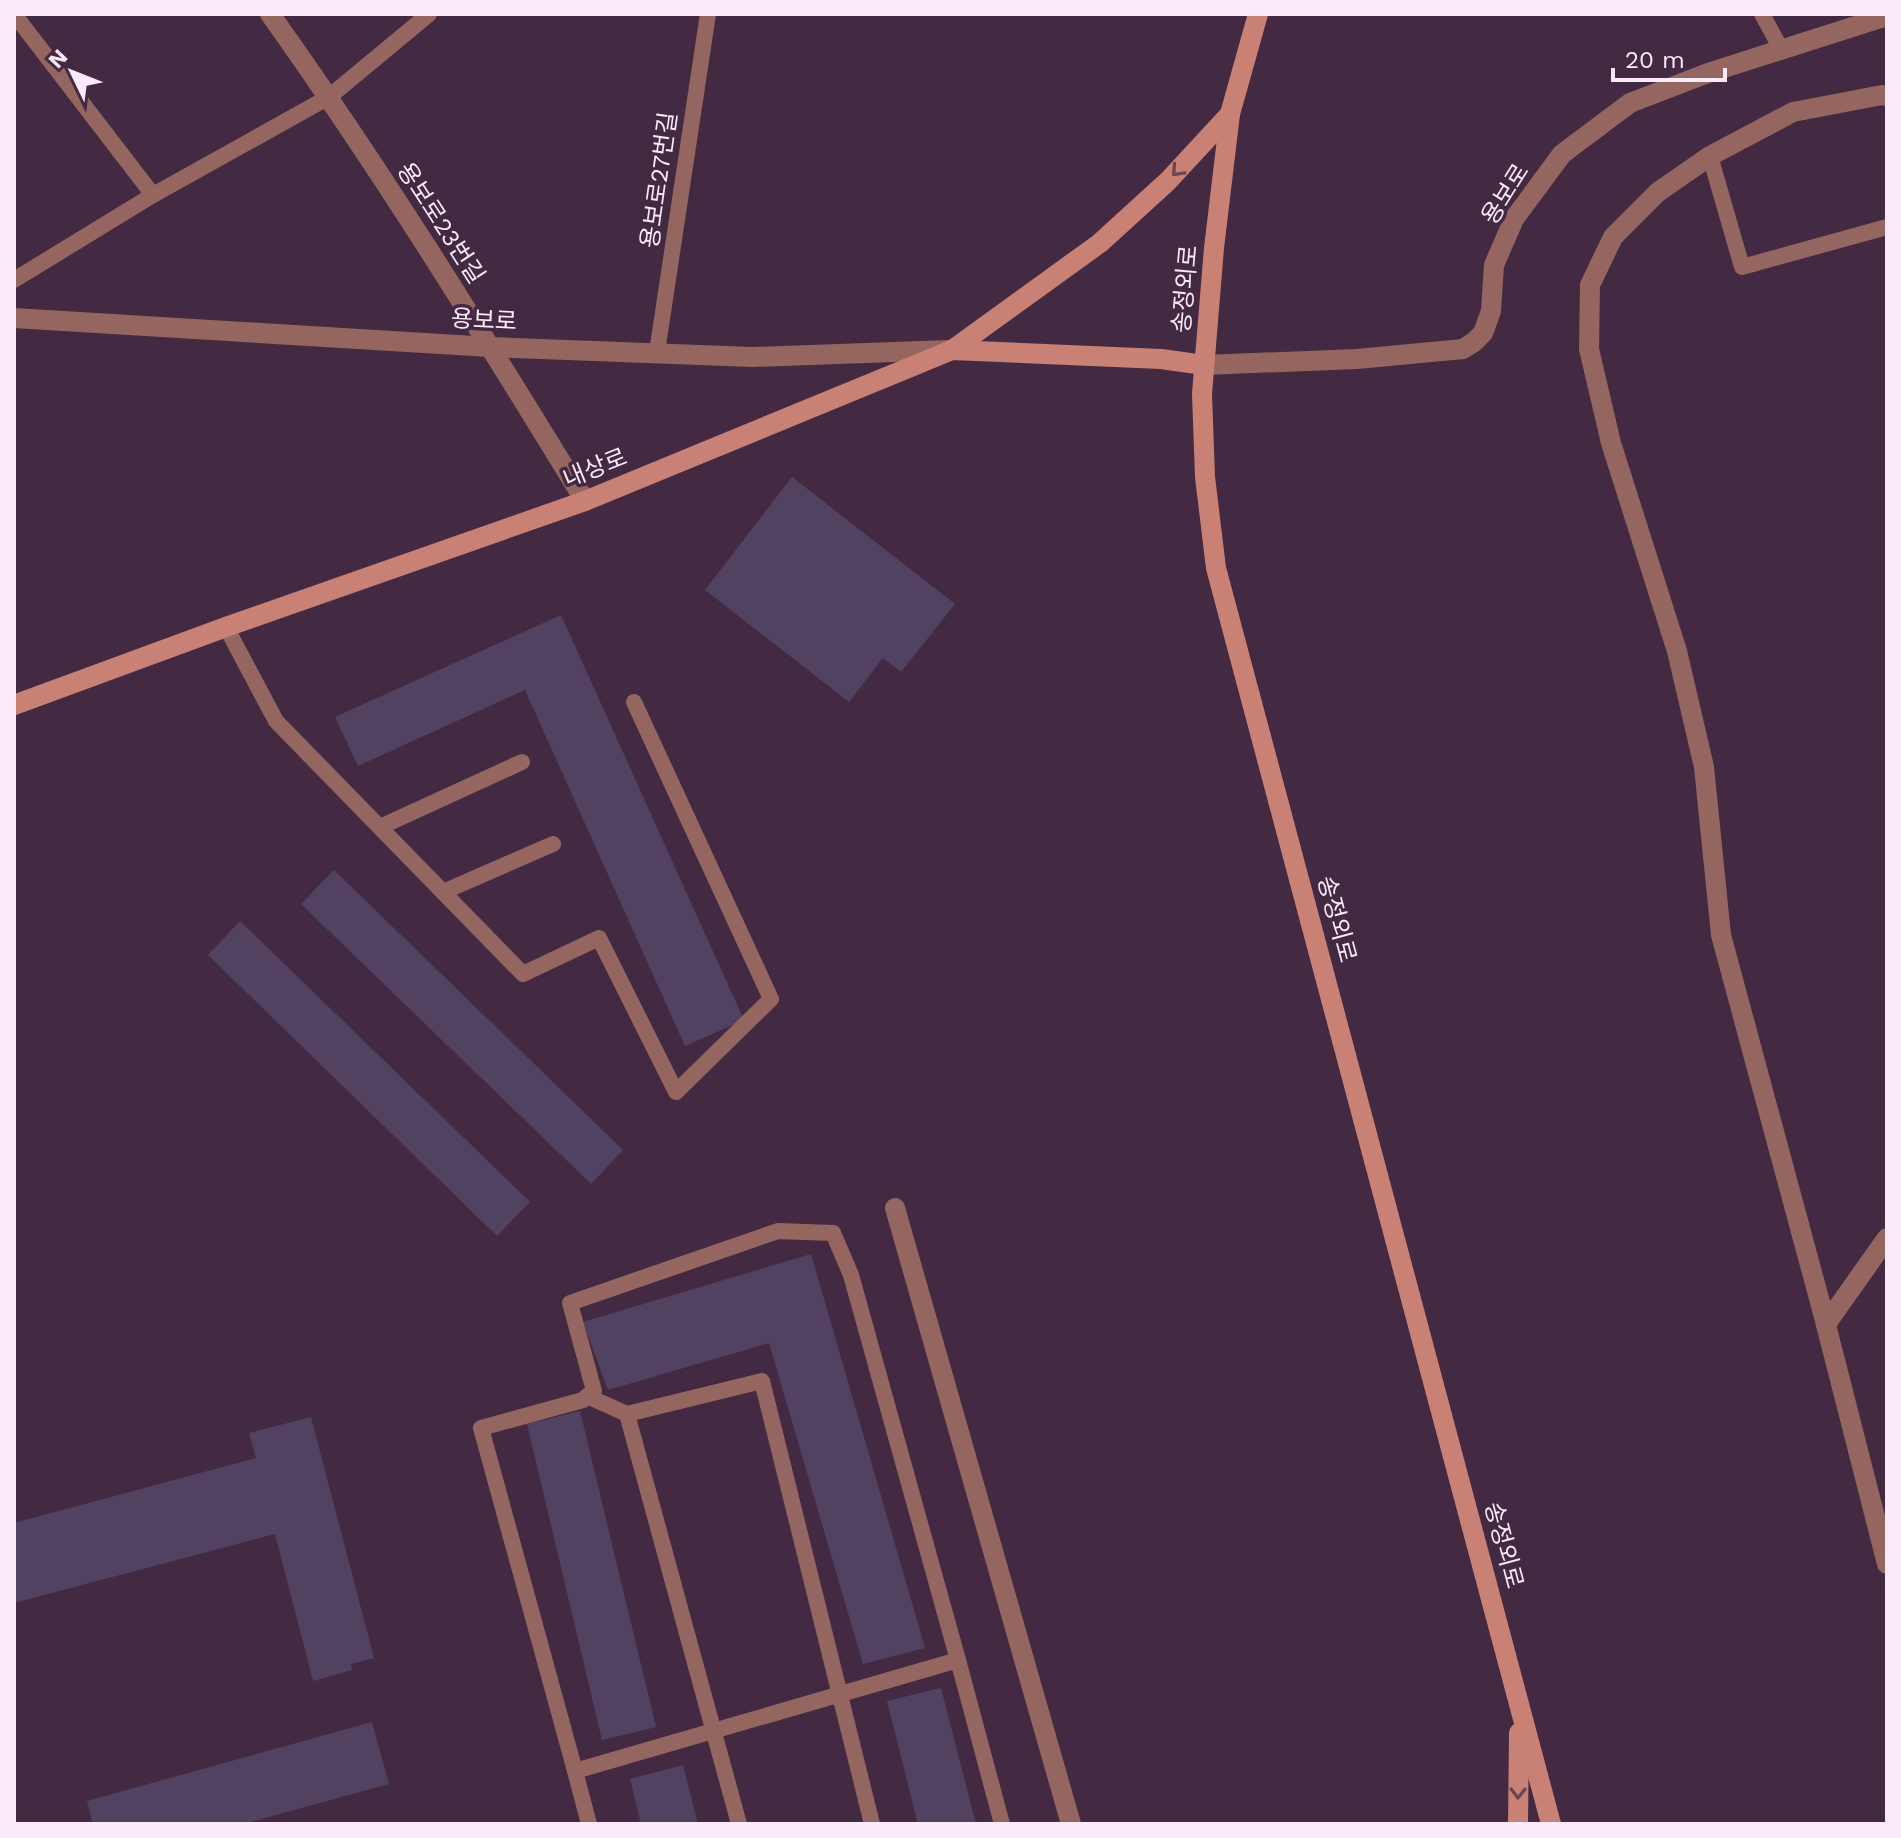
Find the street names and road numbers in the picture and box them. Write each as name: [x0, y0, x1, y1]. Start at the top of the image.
street label: 용보로27번길: [636, 110, 682, 250]
street label: 용보로23번길: [392, 157, 490, 289]
street label: 용보로: [1476, 158, 1534, 230]
street label: 송정외로: [1167, 244, 1203, 334]
street label: 용보로: [450, 304, 518, 336]
street label: 내상로: [559, 443, 631, 493]
street label: 송정외로: [1312, 873, 1362, 965]
street label: 송정외로: [1479, 1499, 1529, 1591]

